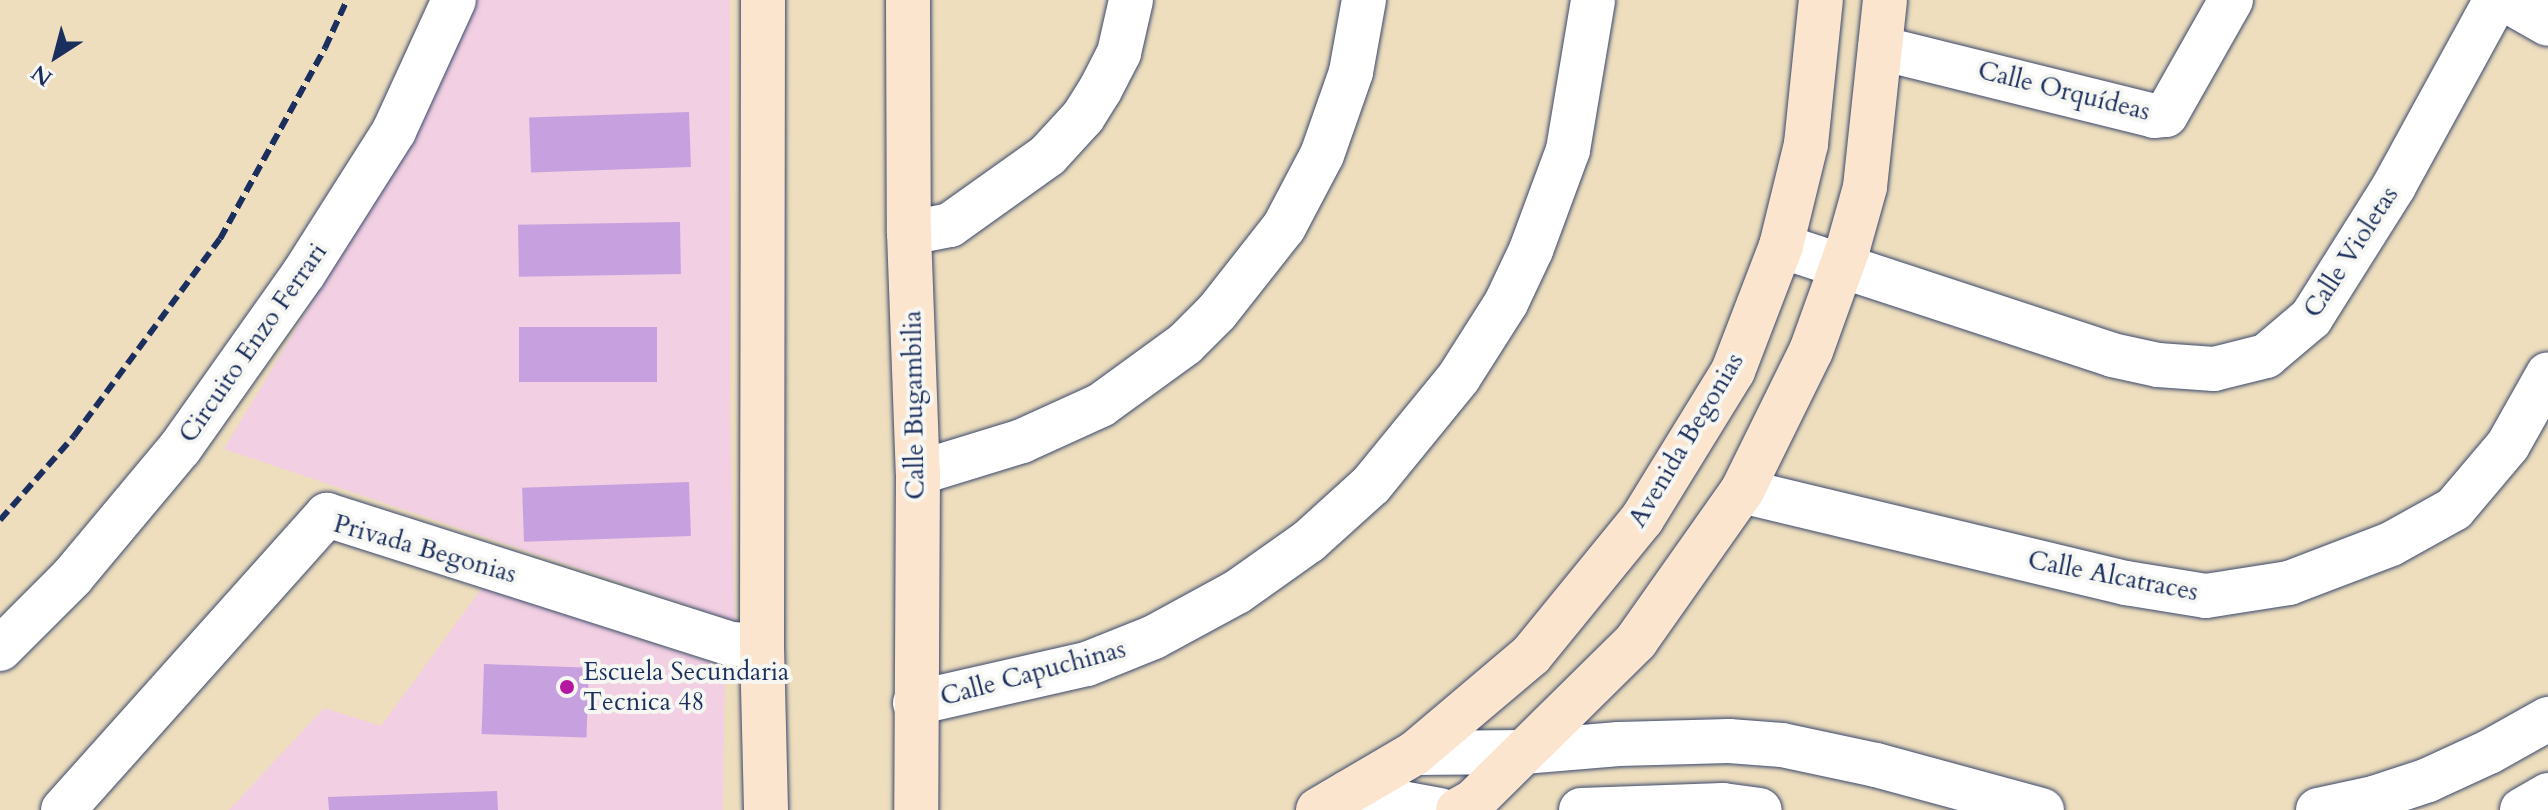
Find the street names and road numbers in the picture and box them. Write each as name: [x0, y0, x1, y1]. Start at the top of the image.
street label: Calle Orquídeas: [1975, 55, 2153, 127]
street label: Calle Violetas: [2297, 181, 2405, 323]
street label: Circuito Enzo Ferrari: [172, 237, 334, 449]
street label: Calle Bugambilia: [897, 310, 931, 500]
street label: Avenida Begonias: [1622, 347, 1750, 533]
street label: Privada Begonias: [330, 508, 520, 590]
street label: Calle Alcatraces: [2025, 544, 2201, 608]
street label: Calle Capuchinas: [937, 633, 1129, 713]

